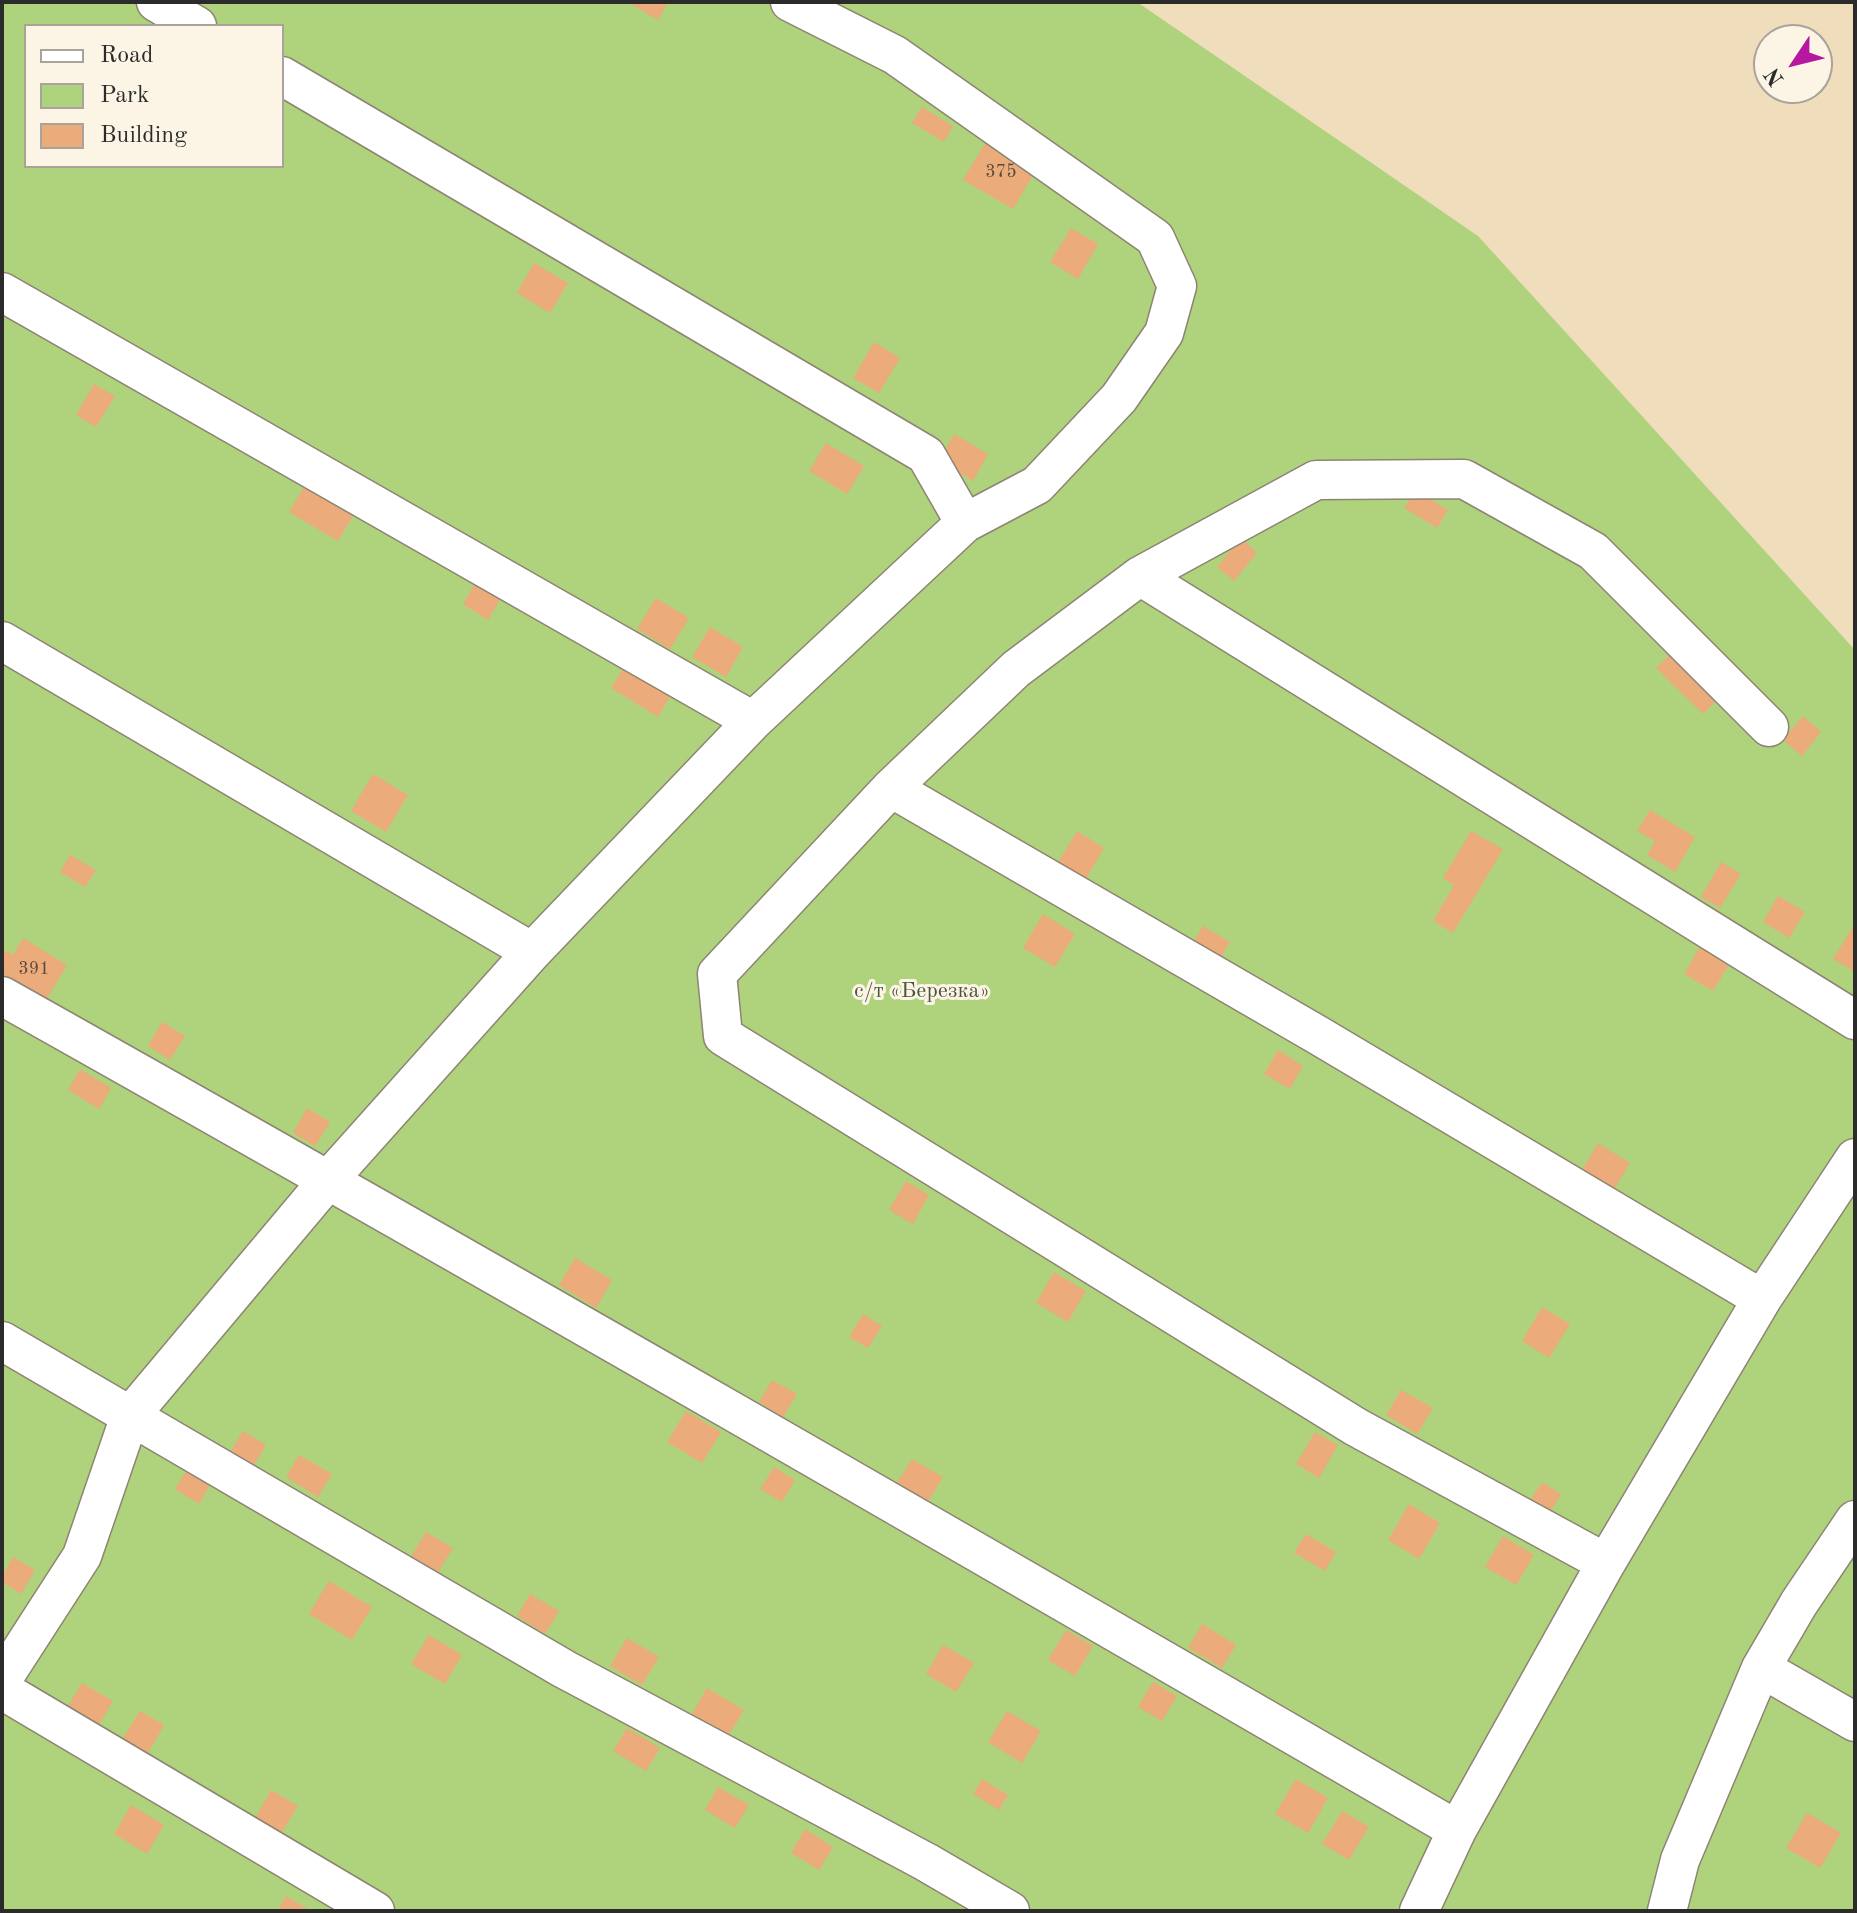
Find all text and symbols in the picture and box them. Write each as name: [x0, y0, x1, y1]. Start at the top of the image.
legend: [24, 24, 284, 168]
north arrow: [1753, 24, 1833, 104]
text: Road: [100, 44, 153, 68]
text: N: [1761, 63, 1789, 90]
text: Park: [100, 84, 149, 108]
text: Building: [100, 124, 187, 148]
house number: 375: [985, 161, 1017, 183]
house number: 391: [18, 958, 50, 980]
park label: с/т «Березка»: [854, 978, 990, 1004]

